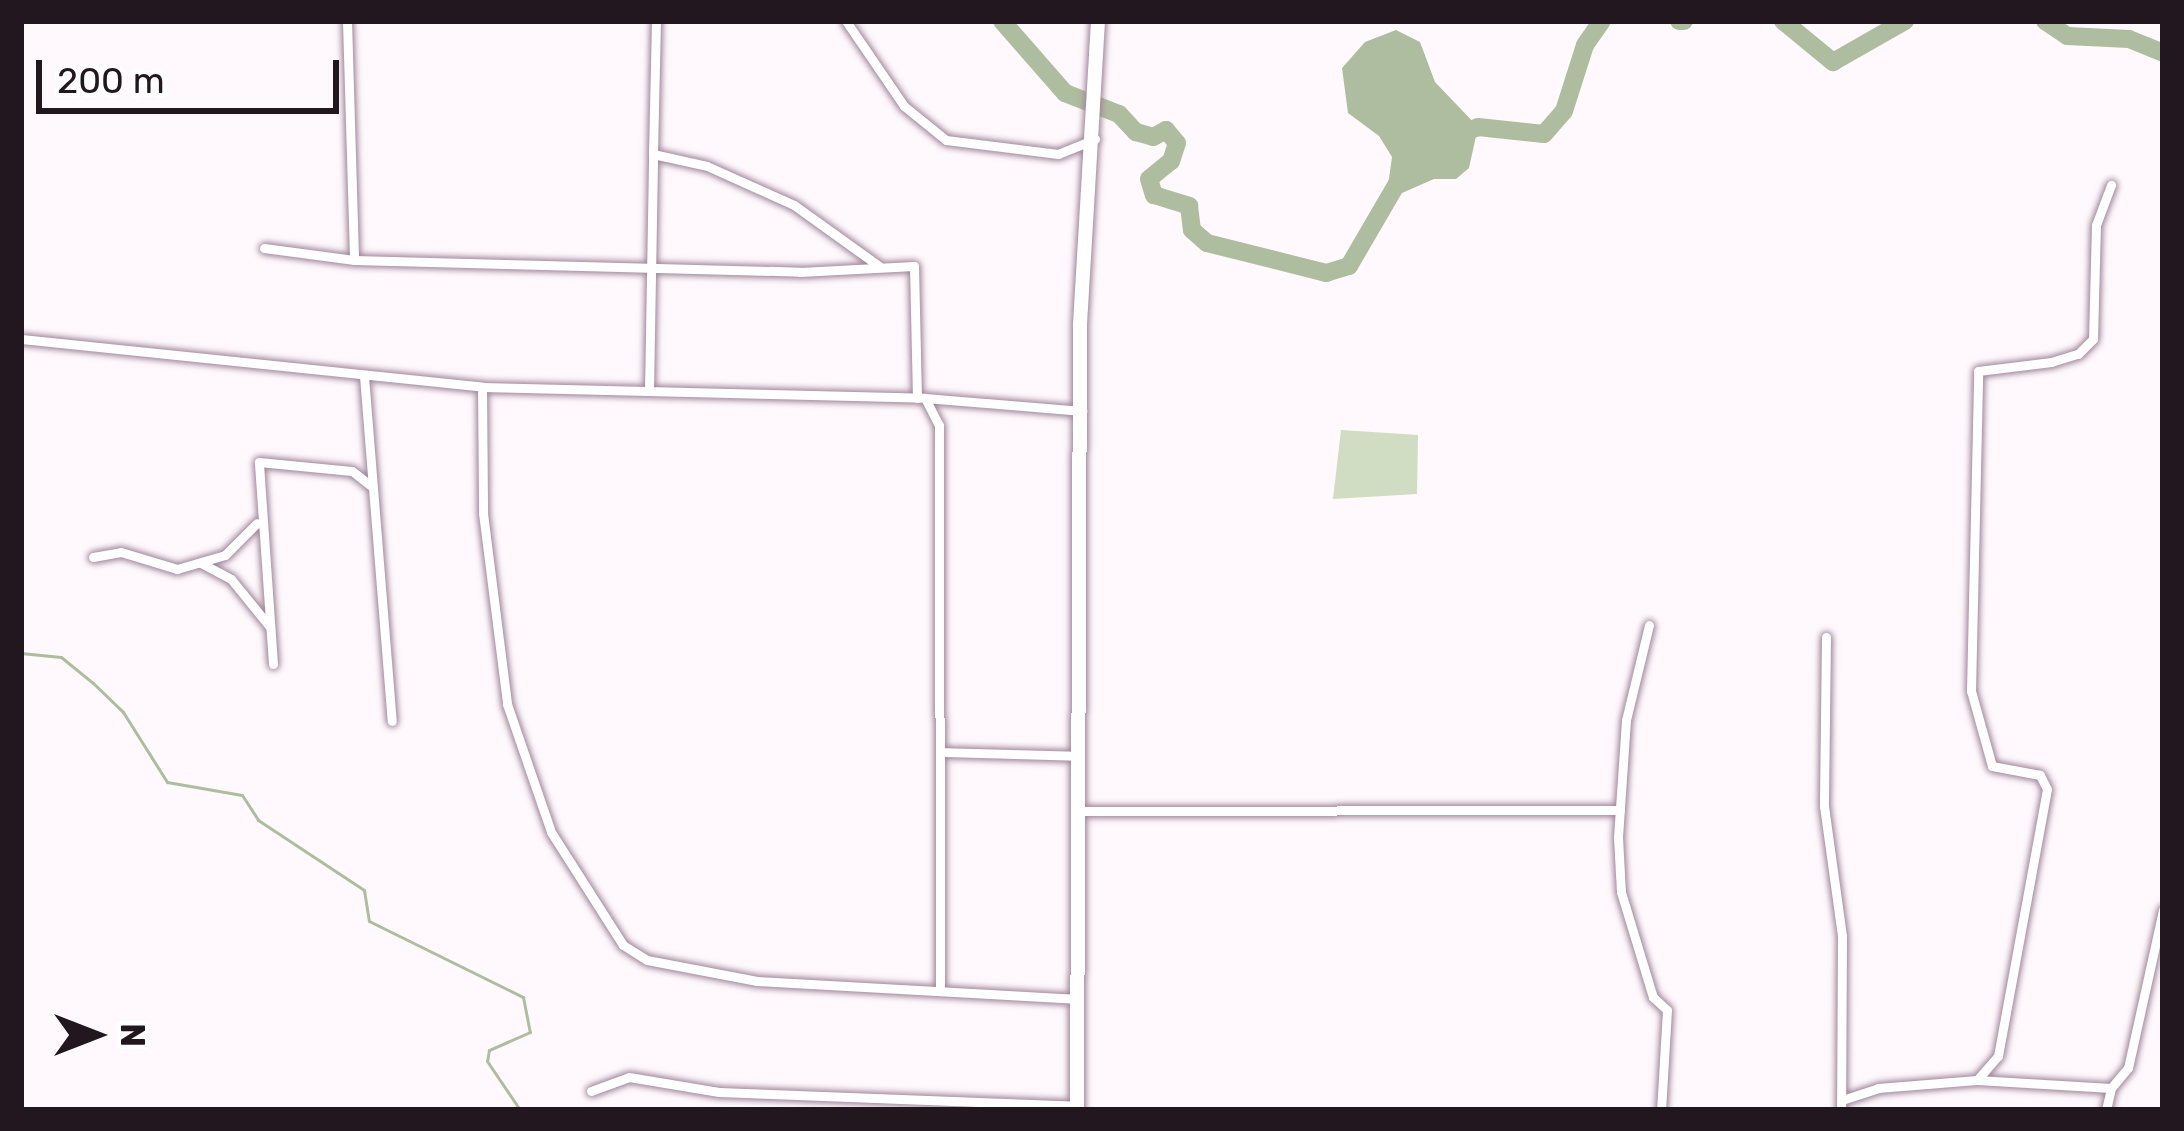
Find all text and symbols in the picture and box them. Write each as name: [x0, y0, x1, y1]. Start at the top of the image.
scale bar: [42, 36, 345, 110]
text: 200 m: [57, 59, 165, 102]
north arrow: [36, 975, 156, 1095]
text: N: [113, 1023, 152, 1047]

